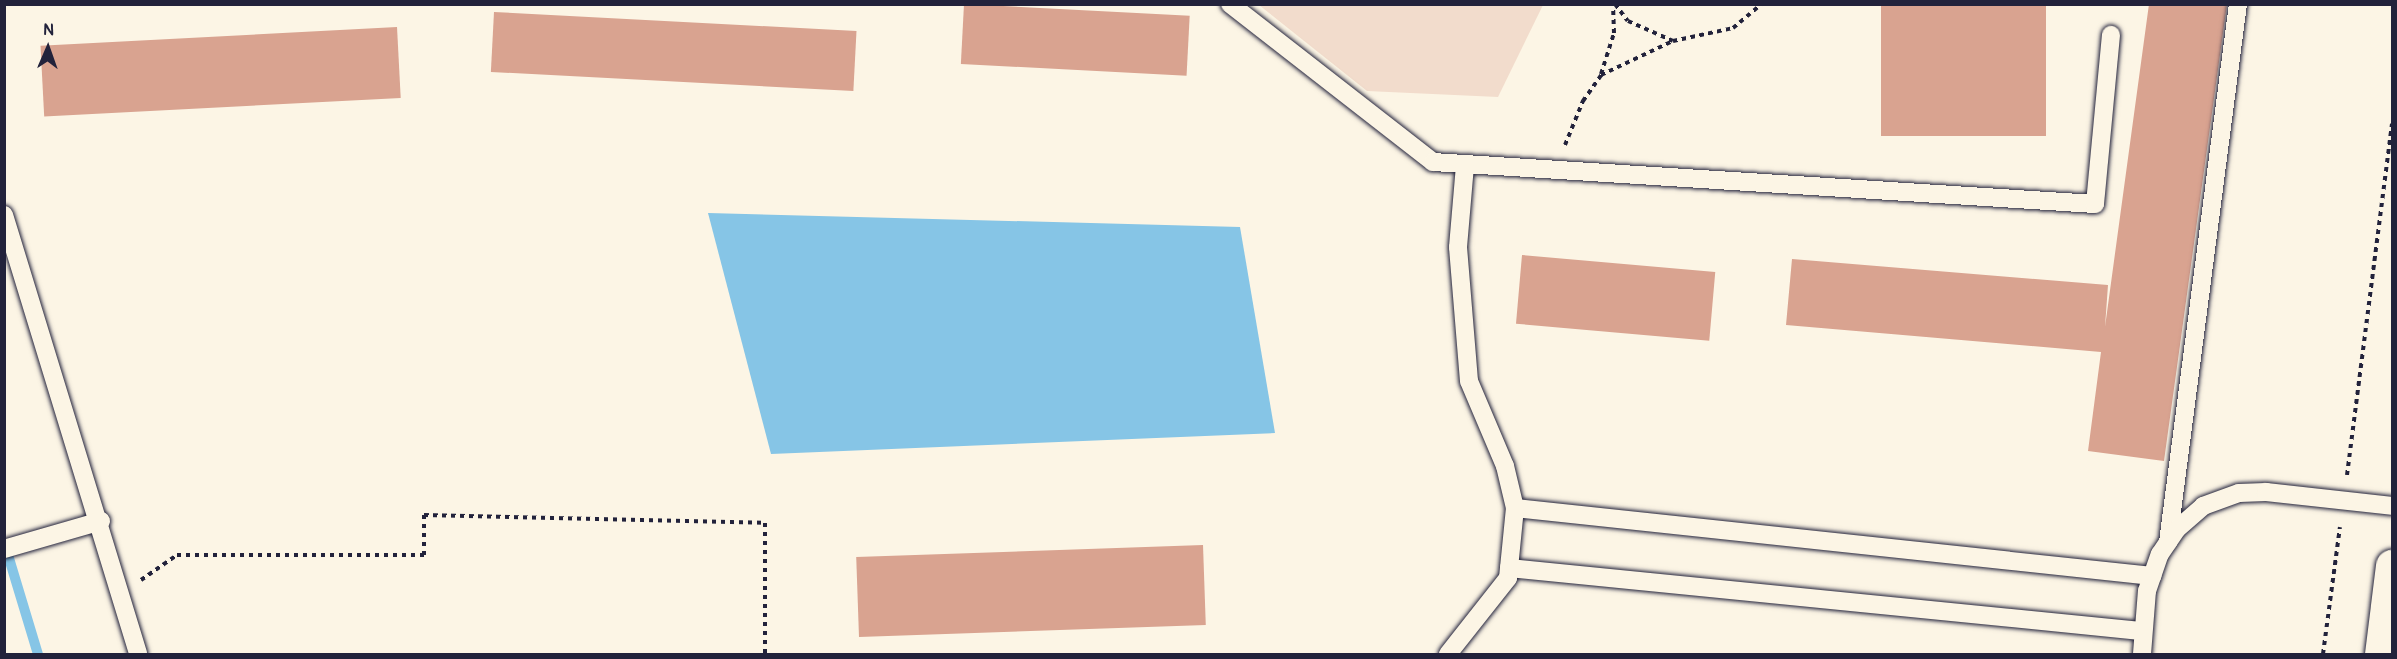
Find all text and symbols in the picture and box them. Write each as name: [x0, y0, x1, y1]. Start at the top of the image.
north arrow: [18, 18, 78, 78]
text: N: [43, 20, 54, 40]

